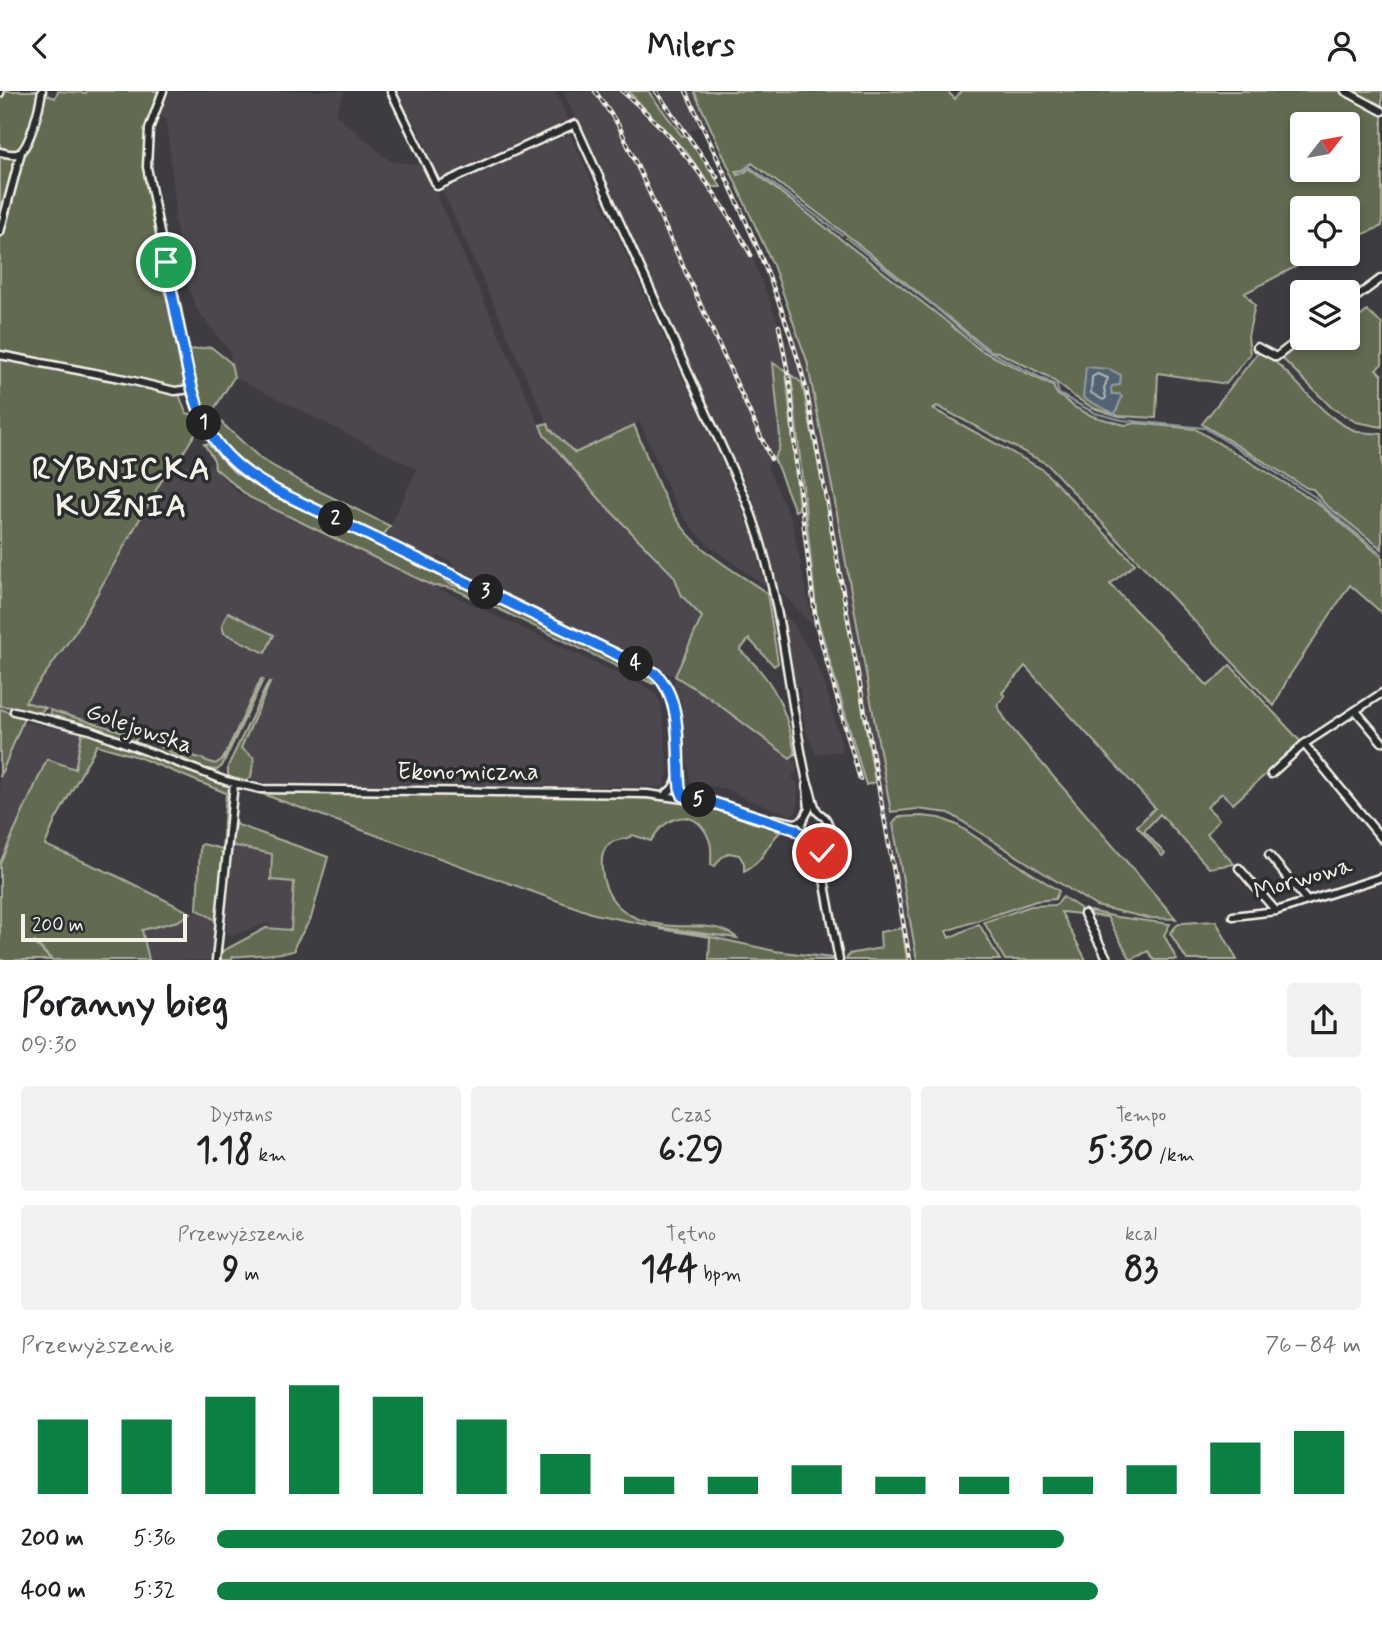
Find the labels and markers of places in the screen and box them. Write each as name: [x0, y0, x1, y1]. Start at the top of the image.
pin: [136, 232, 196, 292]
pin: 1: [186, 405, 222, 441]
pin: 2: [318, 501, 354, 537]
pin: 3: [468, 575, 504, 609]
pin: 4: [618, 647, 654, 681]
pin: 5: [682, 783, 716, 817]
pin: [792, 823, 852, 883]

